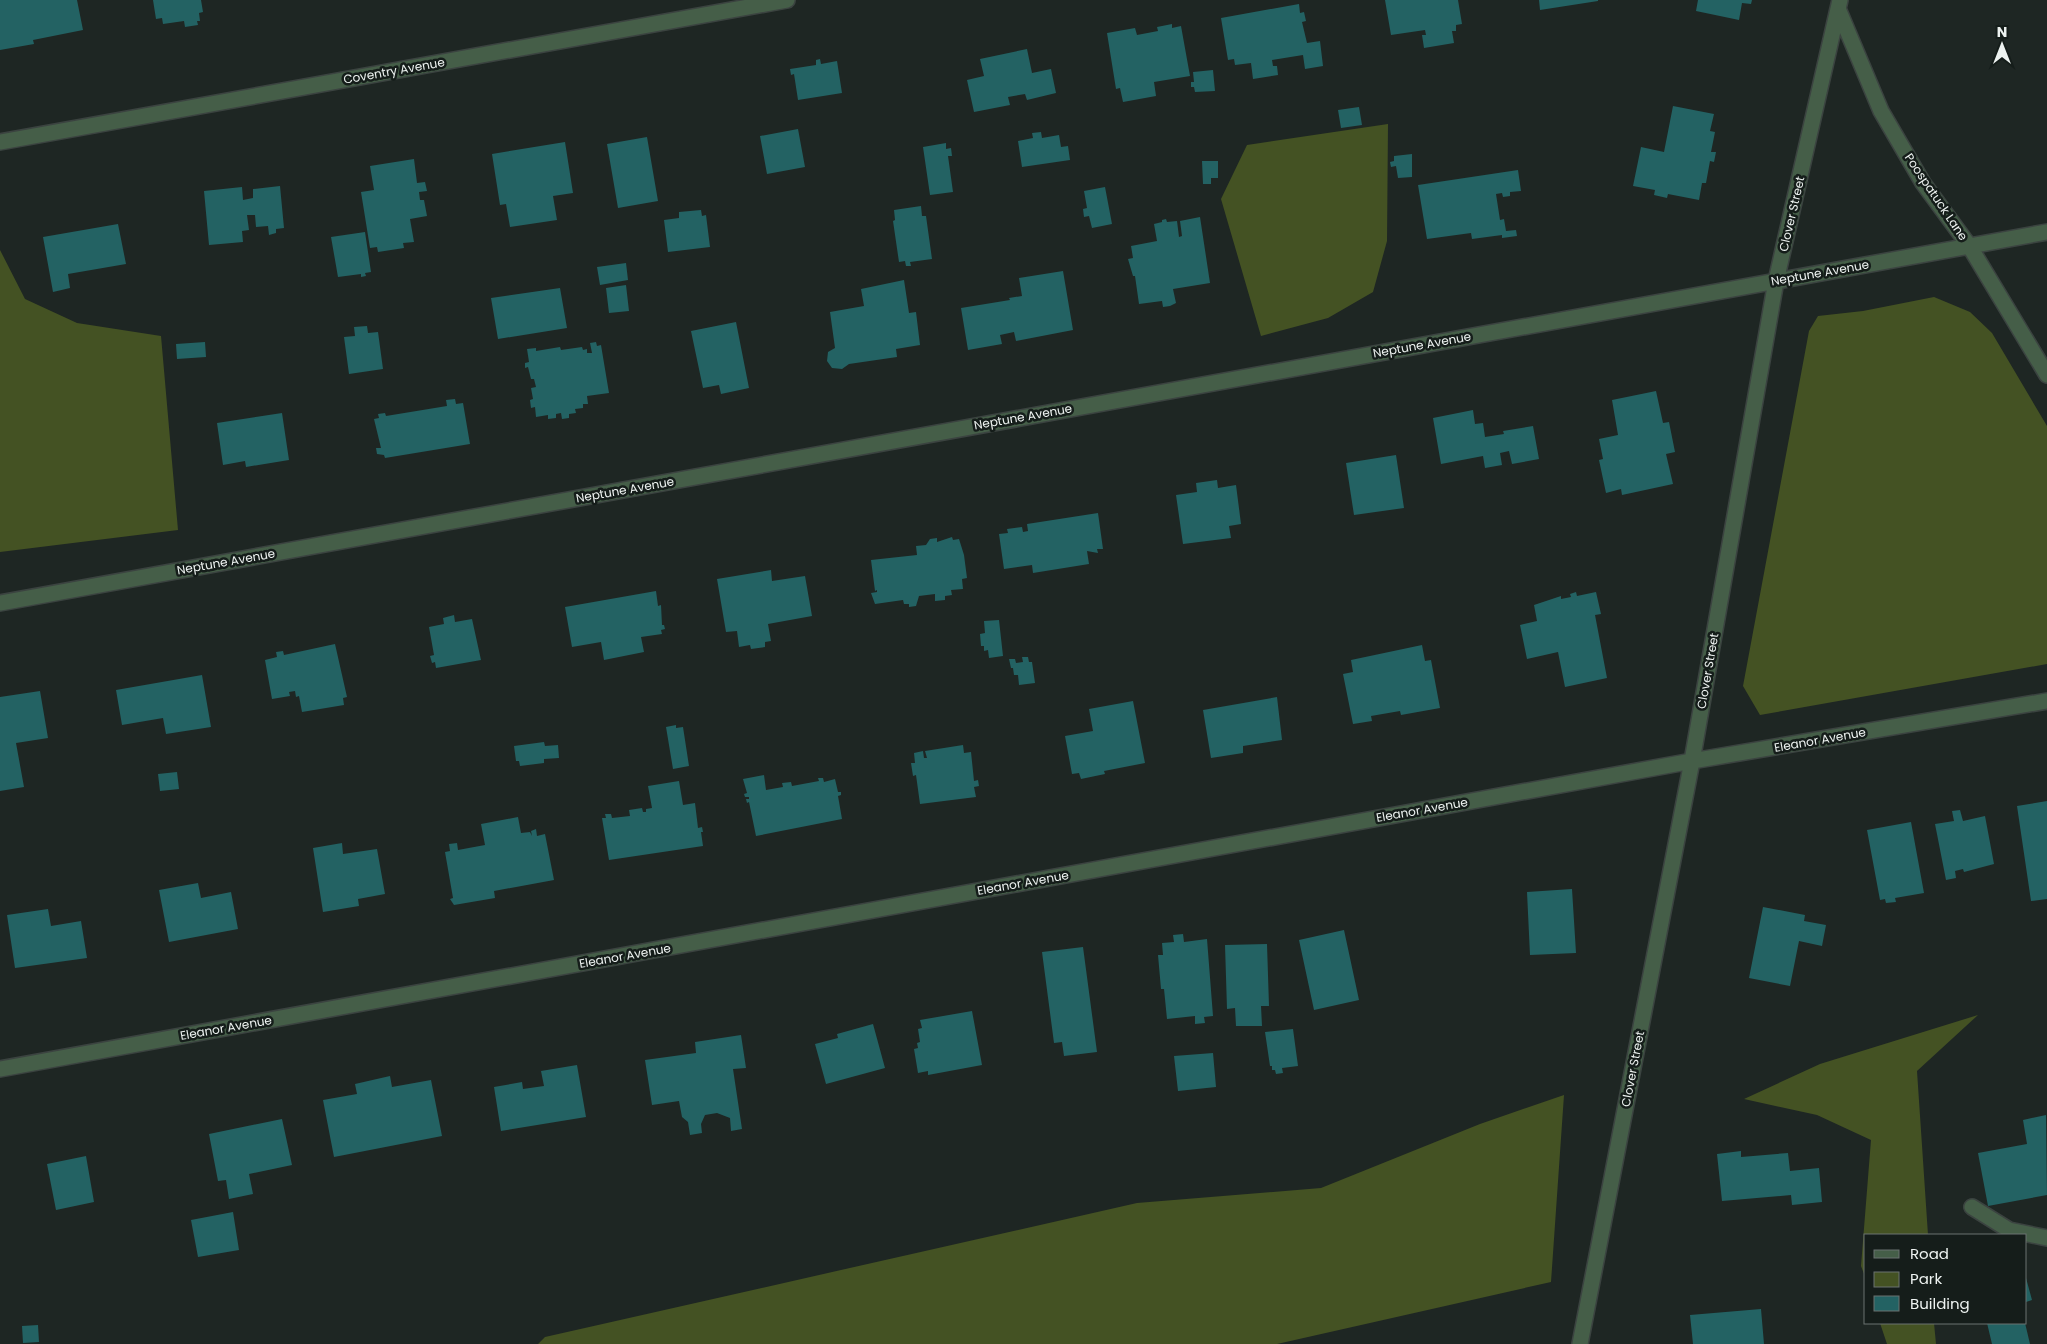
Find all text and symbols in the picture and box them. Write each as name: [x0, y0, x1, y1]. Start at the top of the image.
north arrow: [1977, 20, 2027, 70]
text: N: [1997, 22, 2007, 42]
street label: Coventry Avenue: [342, 53, 446, 88]
street label: Poospatuck Lane: [1901, 150, 1972, 244]
street label: Clover Street: [1775, 175, 1808, 253]
street label: Neptune Avenue: [1769, 256, 1870, 290]
street label: Neptune Avenue: [1371, 328, 1472, 362]
street label: Neptune Avenue: [972, 400, 1073, 434]
street label: Neptune Avenue: [574, 473, 675, 507]
street label: Neptune Avenue: [175, 545, 276, 579]
street label: Clover Street: [1692, 632, 1723, 710]
street label: Eleanor Avenue: [1773, 723, 1867, 756]
street label: Eleanor Avenue: [1375, 793, 1469, 826]
street label: Eleanor Avenue: [976, 866, 1070, 899]
street label: Eleanor Avenue: [578, 939, 672, 972]
street label: Eleanor Avenue: [179, 1011, 273, 1044]
street label: Clover Street: [1617, 1030, 1648, 1108]
legend: [1864, 1234, 2027, 1324]
text: Road: [1910, 1243, 1949, 1264]
text: Park: [1910, 1268, 1942, 1289]
text: Building: [1910, 1293, 1970, 1314]

